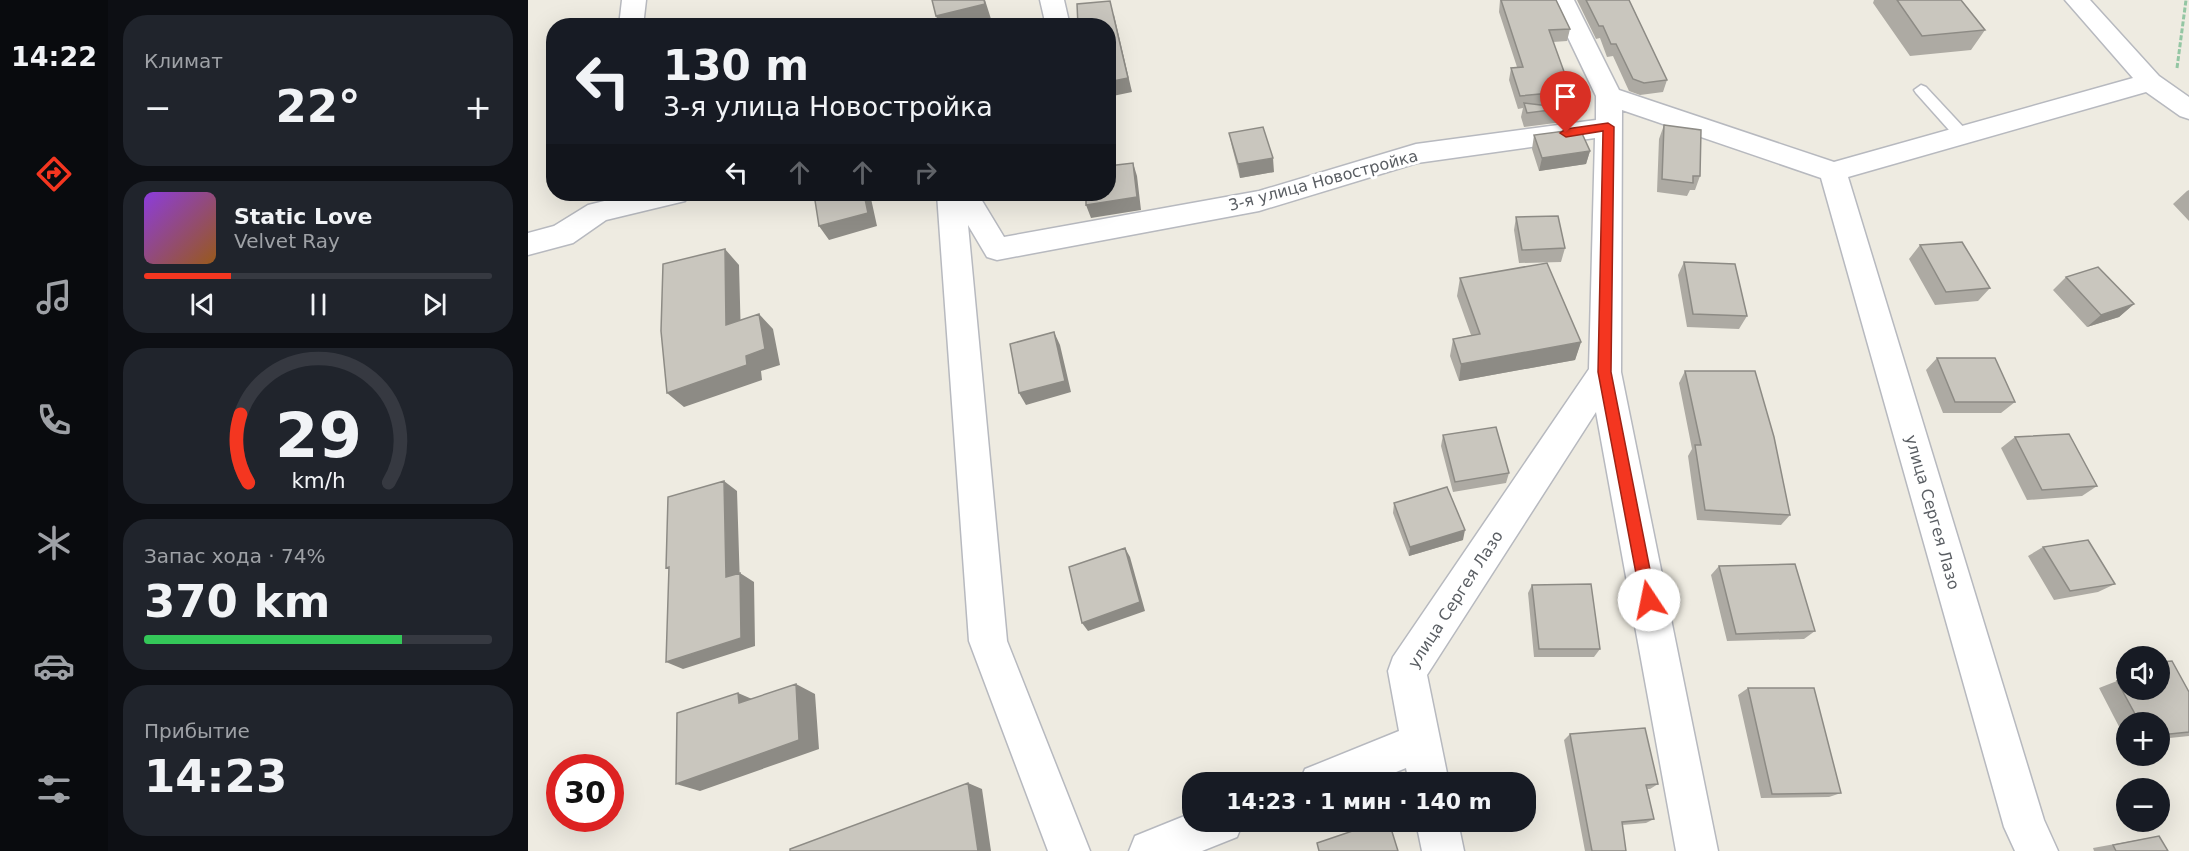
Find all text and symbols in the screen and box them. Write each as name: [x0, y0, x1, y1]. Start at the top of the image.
text: 14:22: [11, 41, 97, 72]
text: 130 m: [663, 41, 809, 90]
icon: left: [564, 42, 642, 120]
text: Климат: [144, 49, 223, 73]
pin: [1540, 71, 1591, 133]
text: 22°: [275, 80, 361, 133]
icon: arrive: [1549, 80, 1582, 113]
text: −: [144, 88, 172, 127]
text: +: [464, 88, 492, 127]
text: 3-я улица Новостройка: [663, 91, 993, 122]
street label: 3-я улица Новостройка: [1226, 146, 1420, 215]
icon: directions: [33, 153, 75, 195]
icon: left: [720, 156, 753, 189]
icon: ahead: [783, 156, 816, 189]
icon: ahead: [846, 156, 879, 189]
icon: right: [909, 156, 942, 189]
text: Static Love: [234, 204, 372, 229]
text: Velvet Ray: [234, 229, 340, 253]
icon: music: [33, 276, 75, 318]
icon: previous: [186, 288, 219, 321]
icon: pause: [302, 288, 335, 321]
icon: next: [418, 288, 451, 321]
icon: phone: [33, 399, 75, 441]
text: 29: [275, 399, 361, 472]
street label: улица Сергея Лазо: [1901, 433, 1964, 592]
text: km/h: [291, 468, 345, 493]
icon: climate: [33, 522, 75, 564]
street label: улица Сергея Лазо: [1404, 527, 1507, 672]
text: Запас хода · 74%: [144, 544, 325, 568]
position arrow: [1617, 568, 1681, 632]
text: 370 km: [144, 575, 330, 628]
icon: car: [33, 645, 75, 687]
map controls: [2116, 646, 2170, 832]
button: sound: [2116, 646, 2170, 700]
button: +: [2116, 712, 2170, 766]
text: Прибытие: [144, 719, 250, 743]
text: 14:23: [144, 750, 287, 803]
speed limit sign: 30: [546, 754, 624, 832]
icon: filters: [33, 768, 75, 810]
button: −: [2116, 778, 2170, 832]
text: 14:23 · 1 мин · 140 m: [1226, 789, 1492, 814]

